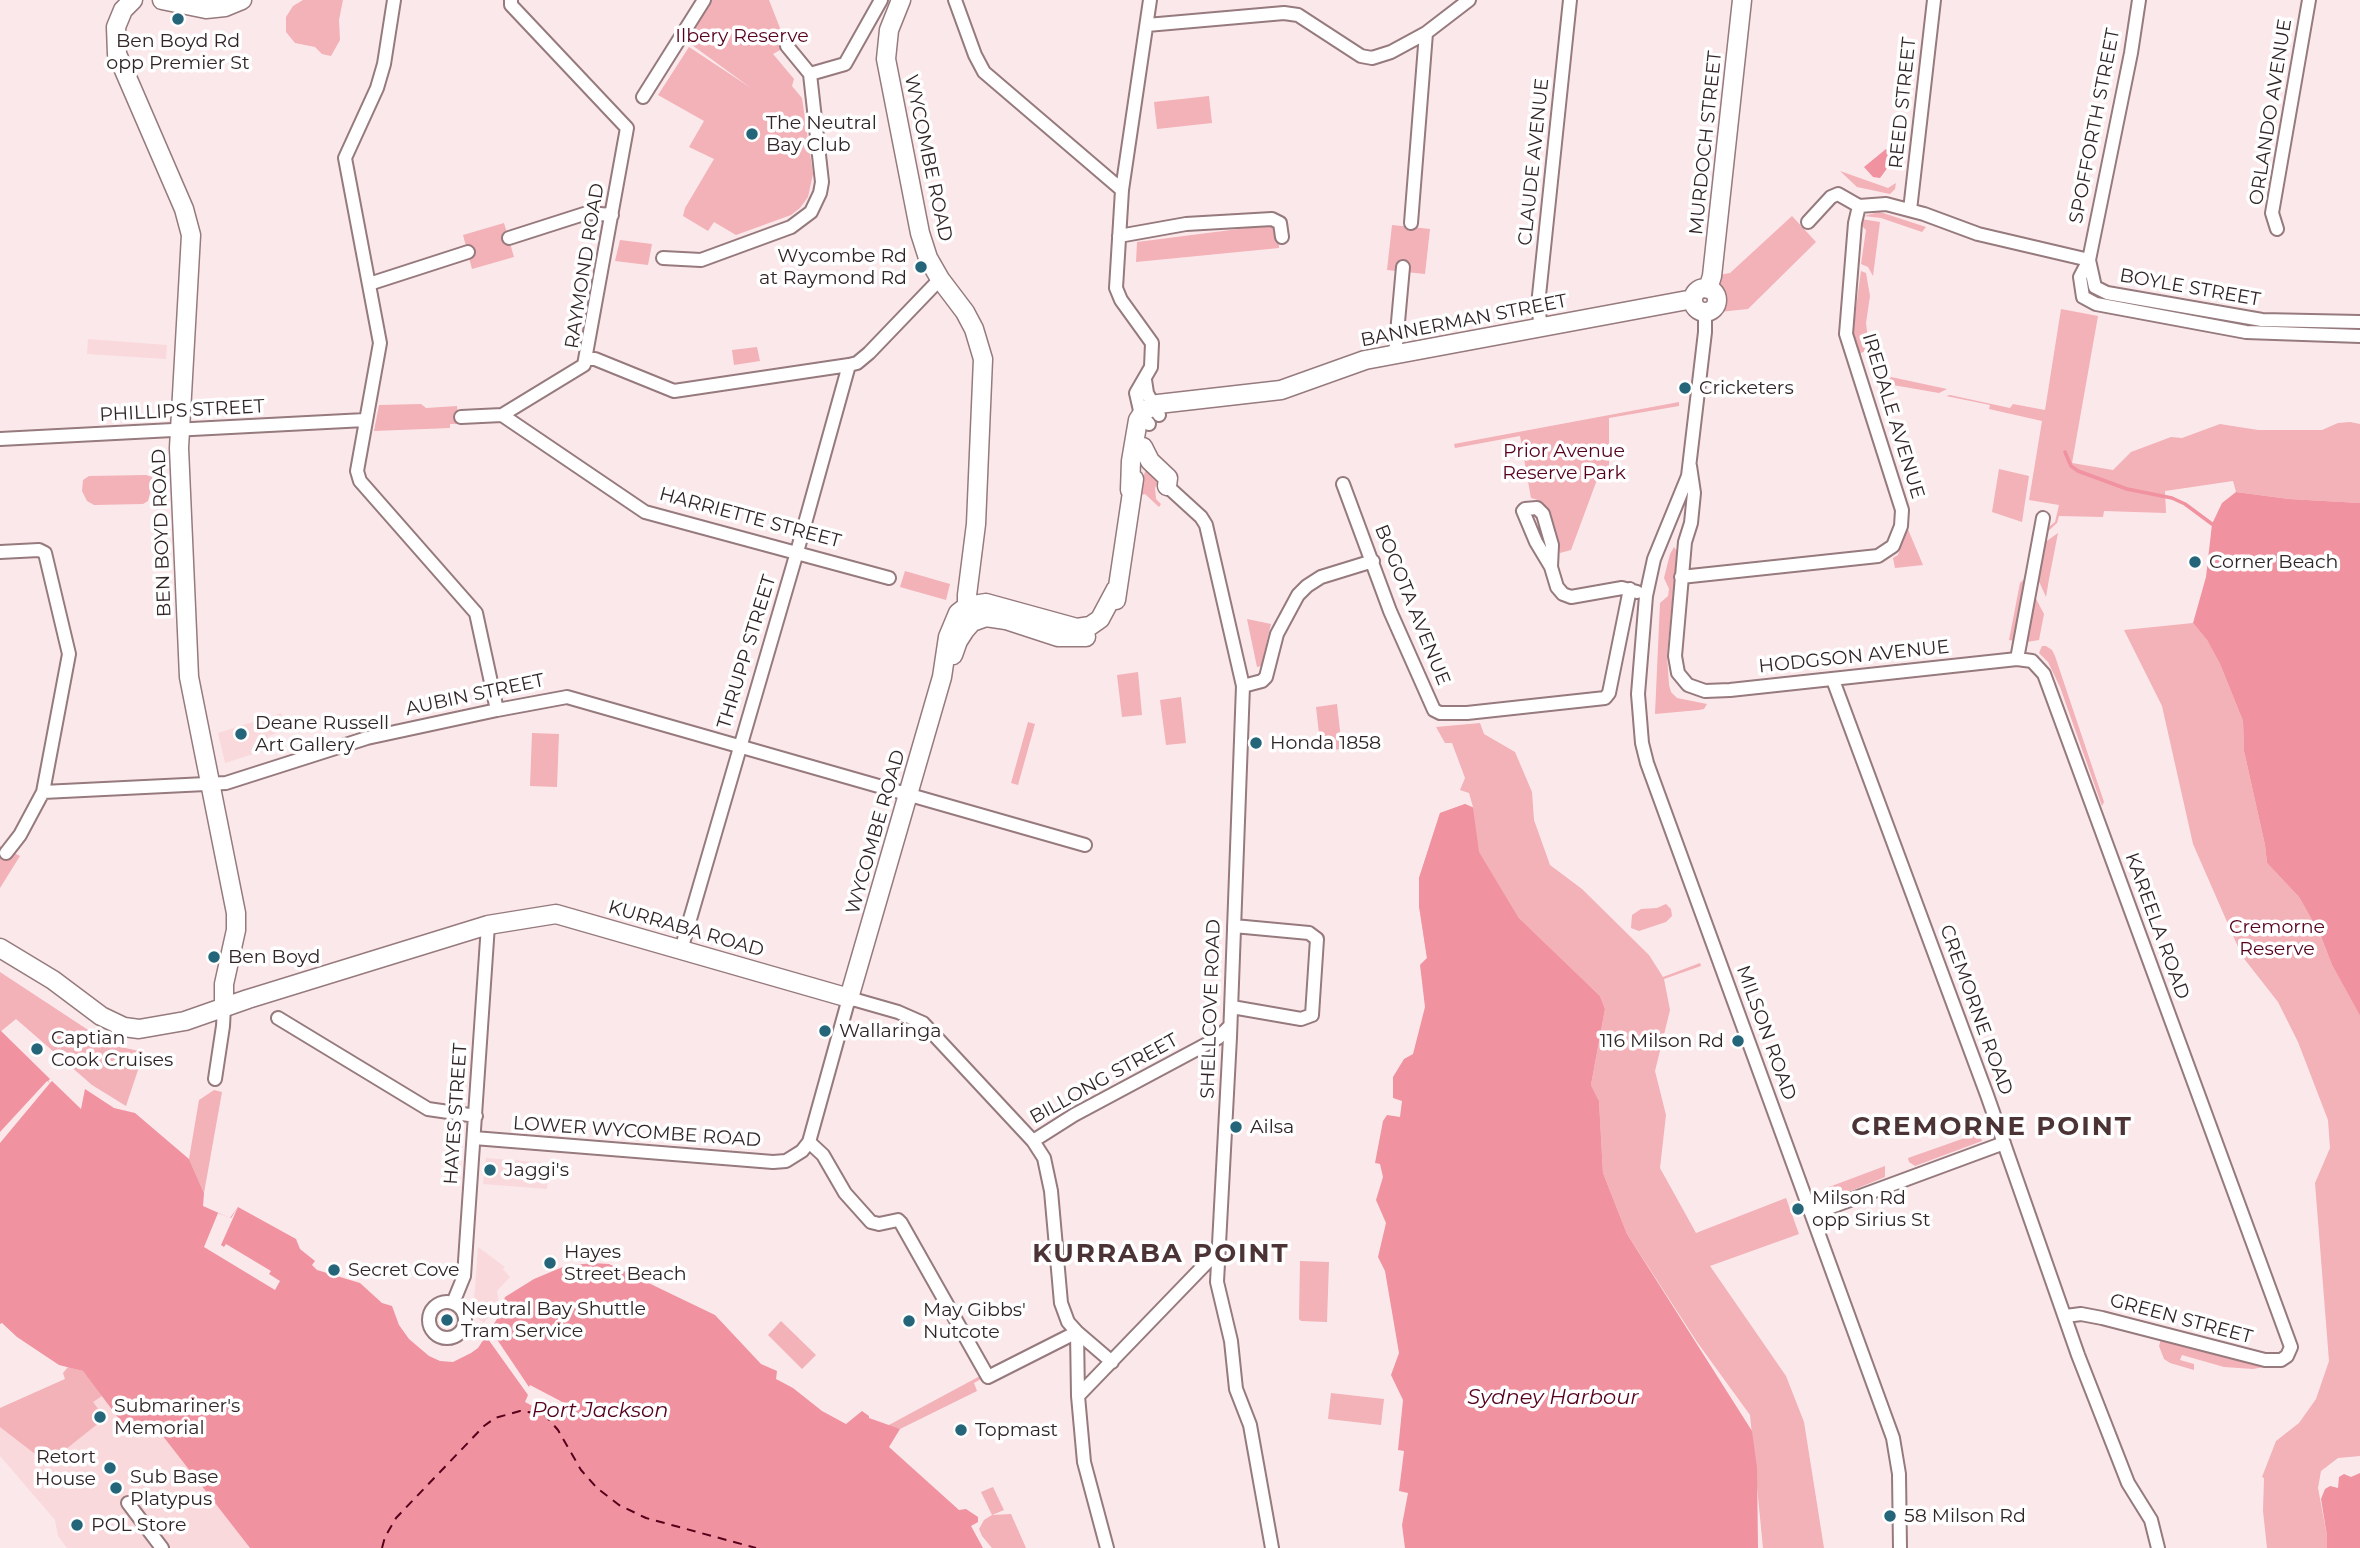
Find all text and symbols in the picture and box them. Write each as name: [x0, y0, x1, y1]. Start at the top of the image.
marker: Ben Boyd Rd opp Premier St: [170, 11, 186, 27]
street label: ORLANDO AVENUE: [2245, 17, 2297, 207]
park label: Ilbery Reserve: [675, 25, 809, 47]
street label: SPOFFORTH STREET: [2065, 26, 2125, 226]
place label: Ben Boyd Rd opp Premier St: [106, 30, 250, 74]
street label: REED STREET: [1885, 36, 1921, 170]
street label: MURDOCH STREET: [1685, 50, 1727, 236]
street label: WYCOMBE ROAD: [899, 72, 957, 244]
street label: CLAUDE AVENUE: [1514, 77, 1554, 247]
place label: The Neutral Bay Club: [766, 112, 877, 156]
marker: The Neutral Bay Club: [744, 126, 760, 142]
street label: RAYMOND ROAD: [561, 182, 609, 350]
place label: Wycombe Rd at Raymond Rd: [759, 245, 907, 289]
marker: Wycombe Rd at Raymond Rd: [913, 259, 929, 275]
street label: BOYLE STREET: [2118, 264, 2262, 312]
street label: BANNERMAN STREET: [1359, 290, 1569, 352]
street label: IREDALE AVENUE: [1857, 330, 1929, 502]
place label: Cricketers: [1699, 377, 1794, 399]
marker: Cricketers: [1677, 380, 1693, 396]
street label: PHILLIPS STREET: [99, 395, 265, 427]
park label: Prior Avenue Reserve Park: [1502, 440, 1626, 484]
street label: BEN BOYD ROAD: [148, 448, 176, 618]
street label: HARRIETTE STREET: [657, 483, 843, 553]
street label: BOGOTA AVENUE: [1369, 521, 1455, 689]
place label: Corner Beach: [2209, 551, 2338, 573]
marker: Corner Beach: [2187, 554, 2203, 570]
street label: THRUPP STREET: [713, 572, 781, 732]
street label: HODGSON AVENUE: [1758, 636, 1950, 678]
street label: AUBIN STREET: [404, 669, 546, 721]
place label: Deane Russell Art Gallery: [255, 712, 389, 756]
marker: Deane Russell Art Gallery: [233, 726, 249, 742]
place label: Honda 1858: [1270, 732, 1381, 754]
marker: Honda 1858: [1248, 735, 1264, 751]
street label: WYCOMBE ROAD: [842, 747, 910, 917]
street label: KAREELA ROAD: [2120, 850, 2194, 1002]
street label: KURRABA ROAD: [605, 896, 767, 962]
park label: Cremorne Reserve: [2229, 916, 2325, 960]
street label: SHELLCOVE ROAD: [1196, 919, 1226, 1099]
street label: CREMORNE ROAD: [1935, 922, 2017, 1098]
place label: Ben Boyd: [228, 946, 320, 968]
marker: Ben Boyd: [206, 949, 222, 965]
street label: MILSON ROAD: [1731, 962, 1801, 1104]
place label: Wallaringa: [839, 1020, 941, 1042]
marker: Wallaringa: [817, 1023, 833, 1039]
place label: Captian Cook Cruises: [51, 1027, 173, 1071]
street label: BILLONG STREET: [1026, 1029, 1182, 1129]
place label: 116 Milson Rd: [1600, 1030, 1724, 1052]
marker: 116 Milson Rd: [1730, 1033, 1746, 1049]
marker: Captian Cook Cruises: [29, 1041, 45, 1057]
street label: HAYES STREET: [440, 1042, 472, 1186]
district label: CREMORNE POINT: [1853, 1111, 2131, 1143]
street label: LOWER WYCOMBE ROAD: [512, 1112, 762, 1152]
place label: Ailsa: [1250, 1116, 1294, 1138]
marker: Ailsa: [1228, 1119, 1244, 1135]
place label: Jaggi's: [504, 1159, 569, 1181]
marker: Jaggi's: [482, 1162, 498, 1178]
place label: Milson Rd opp Sirius St: [1812, 1187, 1930, 1231]
marker: Milson Rd opp Sirius St: [1790, 1201, 1806, 1217]
district label: KURRABA POINT: [1034, 1238, 1288, 1270]
place label: Hayes Street Beach: [564, 1241, 687, 1285]
marker: Hayes Street Beach: [542, 1255, 558, 1271]
place label: Secret Cove: [348, 1259, 460, 1281]
marker: Secret Cove: [326, 1262, 342, 1278]
street label: GREEN STREET: [2107, 1289, 2255, 1349]
place label: Neutral Bay Shuttle Tram Service: [461, 1298, 646, 1342]
place label: May Gibbs' Nutcote: [923, 1299, 1026, 1343]
marker: Neutral Bay Shuttle Tram Service: [439, 1312, 455, 1328]
marker: May Gibbs' Nutcote: [901, 1313, 917, 1329]
water label: Sydney Harbour: [1467, 1385, 1639, 1411]
place label: Submariner's Memorial: [114, 1395, 240, 1439]
water label: Port Jackson: [532, 1398, 668, 1424]
marker: Submariner's Memorial: [92, 1409, 108, 1425]
place label: Topmast: [975, 1419, 1058, 1441]
marker: Topmast: [953, 1422, 969, 1438]
place label: Retort House: [35, 1446, 96, 1490]
marker: Retort House: [102, 1460, 118, 1476]
place label: Sub Base Platypus: [130, 1466, 219, 1510]
marker: Sub Base Platypus: [108, 1480, 124, 1496]
place label: 58 Milson Rd: [1904, 1505, 2026, 1527]
marker: 58 Milson Rd: [1882, 1508, 1898, 1524]
place label: POL Store: [91, 1514, 187, 1536]
marker: POL Store: [69, 1517, 85, 1533]

